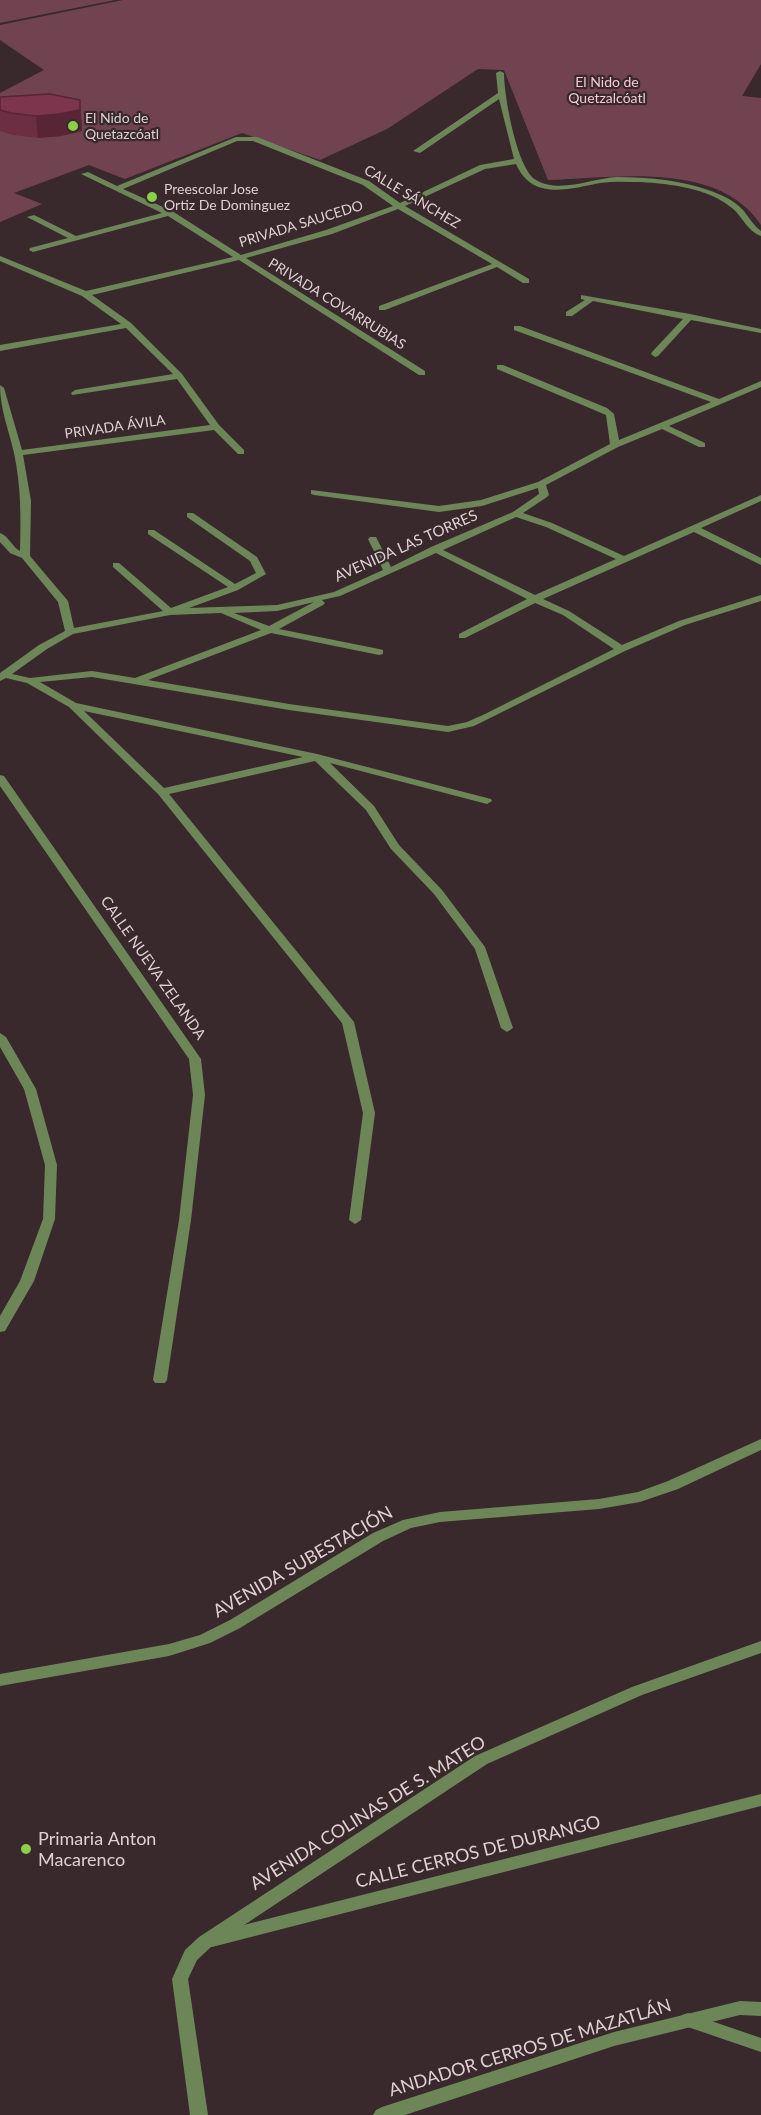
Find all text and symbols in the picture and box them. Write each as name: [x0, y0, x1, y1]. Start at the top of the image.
park label: El Nido de Quetzalcóatl: [568, 74, 646, 106]
place label: El Nido de Quetazcóatl: [85, 110, 159, 142]
marker: El Nido de Quetazcóatl: [66, 119, 80, 133]
street label: CALLE SÁNCHEZ: [361, 162, 463, 232]
place label: Preescolar Jose Ortiz De Dominguez: [164, 181, 290, 214]
marker: Preescolar Jose Ortiz De Dominguez: [145, 190, 159, 204]
street label: PRIVADA SAUCEDO: [237, 197, 365, 251]
street label: PRIVADA COVARRUBIAS: [265, 255, 409, 353]
street label: PRIVADA ÁVILA: [64, 412, 166, 442]
street label: AVENIDA LAS TORRES: [332, 506, 480, 586]
street label: CALLE NUEVA ZELANDA: [97, 893, 209, 1043]
street label: AVENIDA SUBESTACIÓN: [209, 1502, 397, 1622]
street label: AVENIDA COLINAS DE S. MATEO: [246, 1731, 490, 1895]
street label: CALLE CERROS DE DURANGO: [353, 1811, 603, 1893]
place label: Primaria Anton Macarenco: [38, 1828, 156, 1870]
marker: Primaria Anton Macarenco: [19, 1842, 33, 1856]
street label: ANDADOR CERROS DE MAZATLÁN: [386, 1995, 674, 2101]

